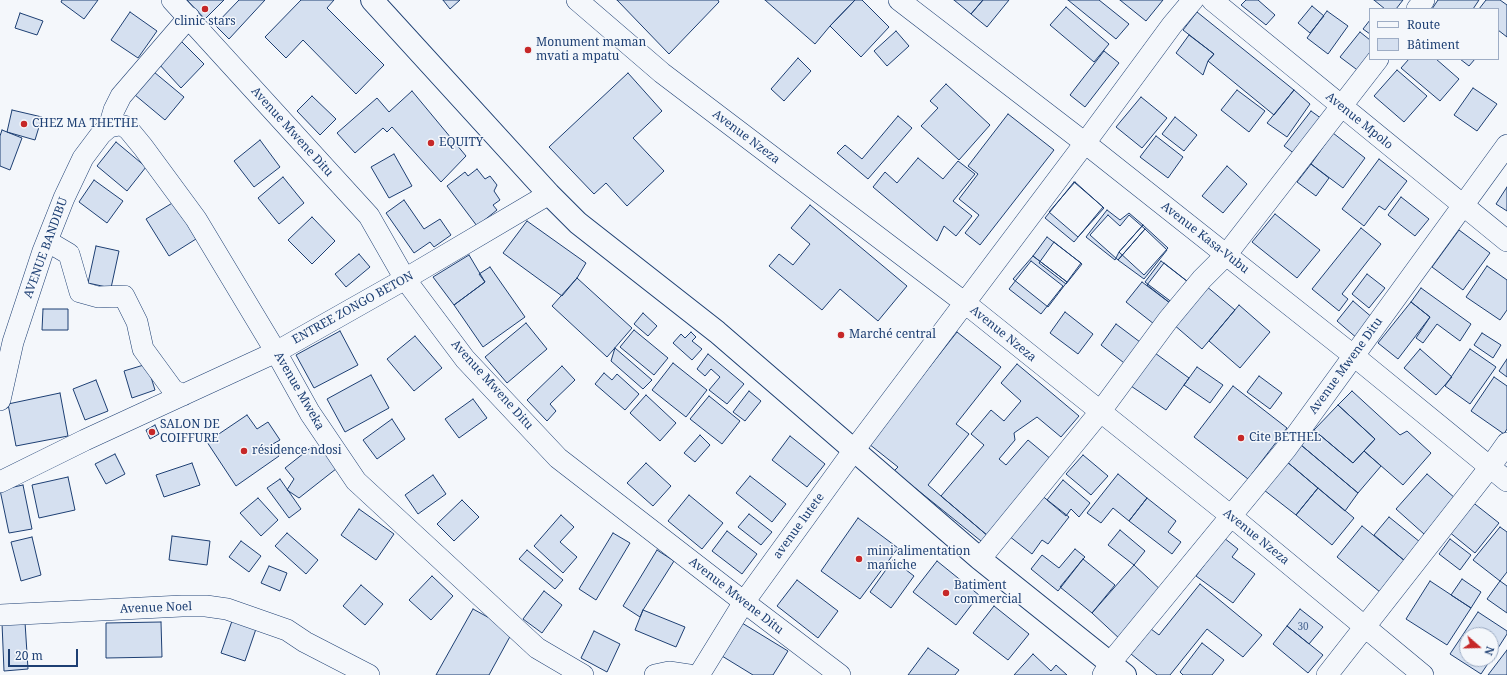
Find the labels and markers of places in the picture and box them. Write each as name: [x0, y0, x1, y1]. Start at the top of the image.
marker: clinic stars: [200, 4, 210, 14]
place label: clinic stars: [174, 15, 236, 29]
place label: Monument maman mvati a mpatu: [536, 36, 646, 64]
marker: Monument maman mvati a mpatu: [523, 45, 533, 55]
place label: CHEZ MA THETHE: [32, 117, 138, 131]
marker: CHEZ MA THETHE: [19, 119, 29, 129]
place label: EQUITY: [439, 136, 483, 150]
marker: EQUITY: [426, 138, 436, 148]
place label: Marché central: [849, 328, 936, 342]
marker: Marché central: [836, 330, 846, 340]
place label: SALON DE COIFFURE: [160, 418, 220, 446]
marker: SALON DE COIFFURE: [147, 427, 157, 437]
place label: Cite BETHEL: [1249, 431, 1321, 445]
marker: Cite BETHEL: [1236, 433, 1246, 443]
place label: résidence ndosi: [252, 444, 342, 458]
marker: résidence ndosi: [239, 446, 249, 456]
place label: mini alimentation maniche: [867, 545, 970, 573]
marker: mini alimentation maniche: [854, 554, 864, 564]
place label: Batiment commercial: [954, 579, 1022, 607]
marker: Batiment commercial: [941, 588, 951, 598]

